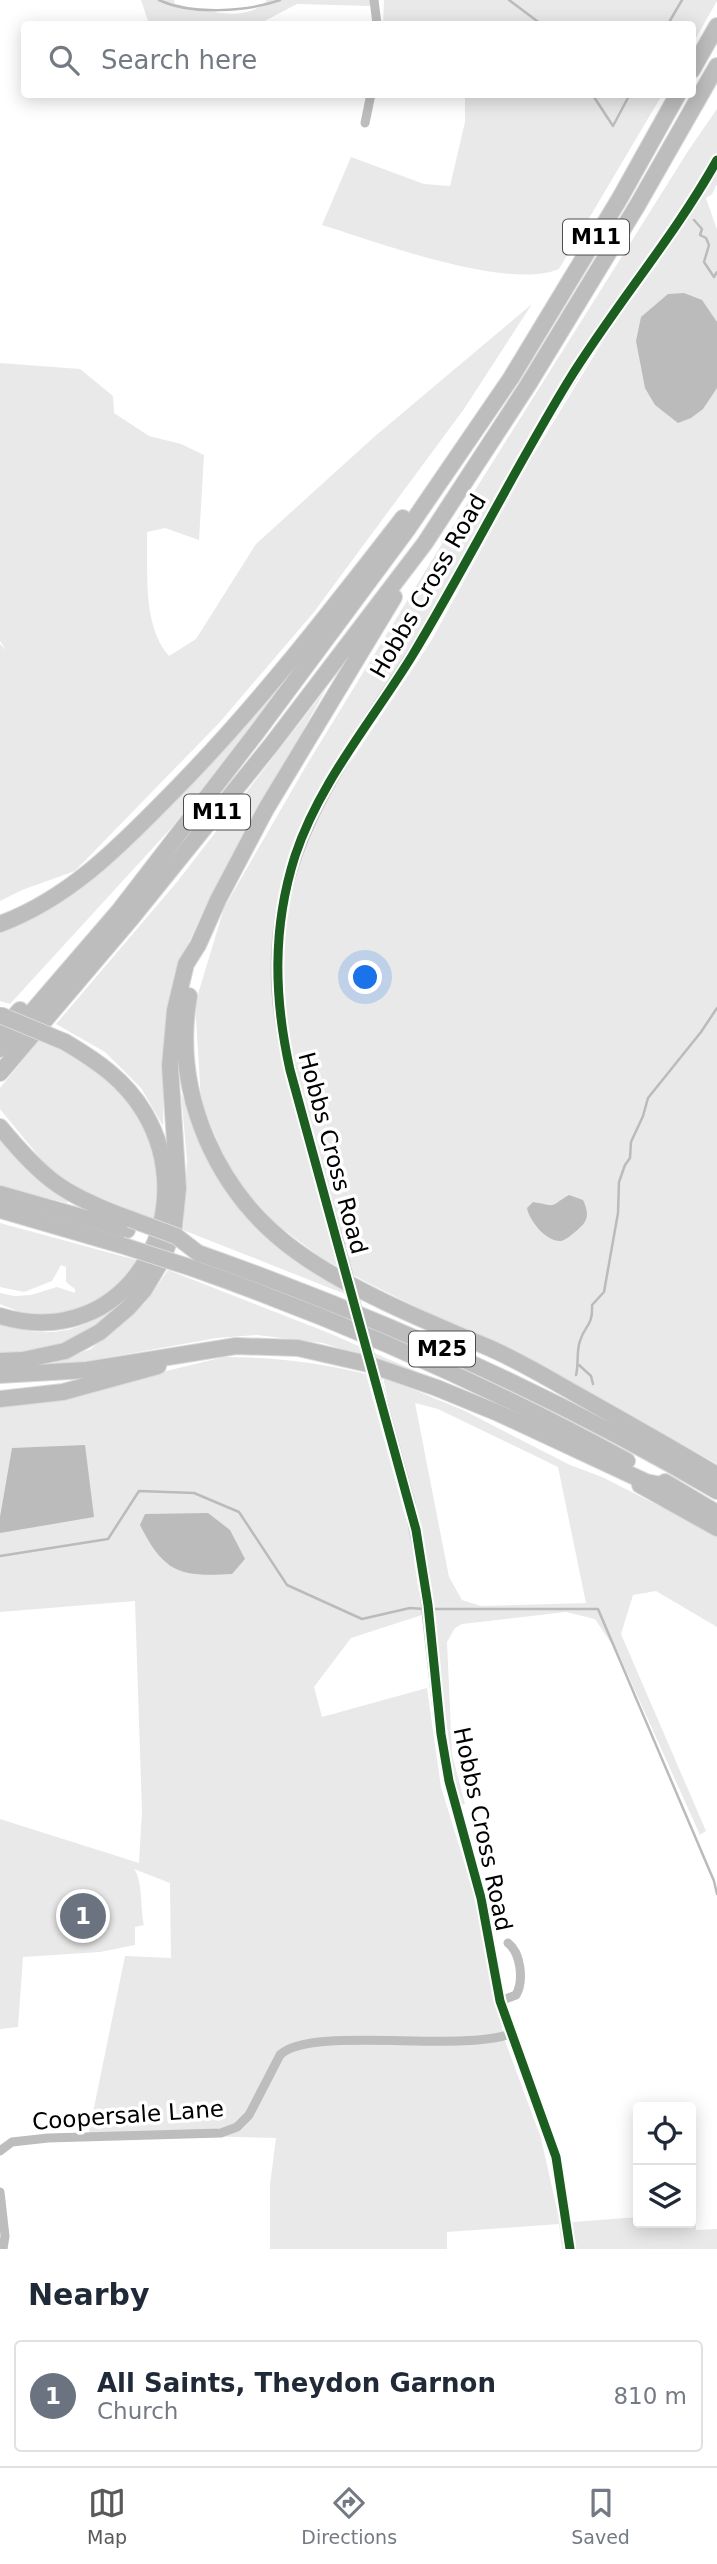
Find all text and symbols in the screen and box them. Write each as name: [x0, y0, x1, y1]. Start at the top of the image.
search box: [21, 21, 696, 98]
icon: search: [45, 41, 83, 79]
text: Search here: [101, 45, 257, 75]
road number: M11: [563, 219, 629, 254]
street label: Hobbs Cross Road: [365, 489, 491, 683]
road number: M11: [184, 794, 250, 830]
your location: [348, 960, 382, 994]
street label: Hobbs Cross Road: [294, 1049, 372, 1257]
road number: M25: [409, 1332, 475, 1366]
street label: Hobbs Cross Road: [449, 1725, 517, 1933]
pin: 1: [60, 1890, 106, 1942]
street label: Coopersale Lane: [31, 2095, 225, 2135]
map controls: [633, 2102, 696, 2228]
button: locate: [633, 2102, 696, 2165]
button: layers: [633, 2165, 696, 2228]
text: Nearby: [28, 2277, 150, 2312]
text: All Saints, Theydon Garnon: [97, 2368, 496, 2398]
text: 1: [45, 2383, 61, 2409]
text: 810 m: [613, 2383, 687, 2409]
text: Church: [97, 2398, 178, 2424]
tab: Map: [87, 2484, 127, 2548]
tab: Directions: [301, 2484, 397, 2548]
tab: Saved: [571, 2484, 630, 2548]

